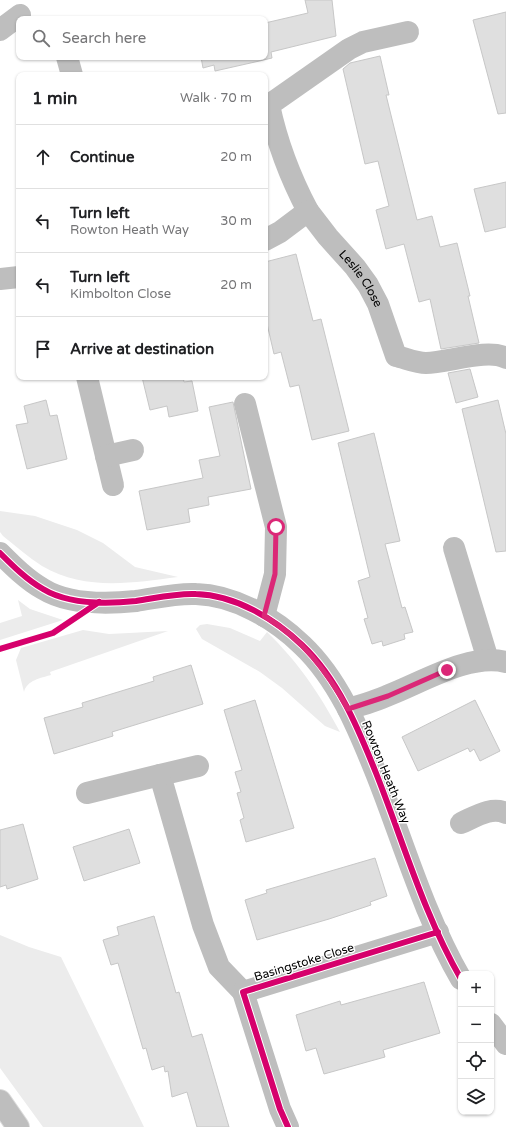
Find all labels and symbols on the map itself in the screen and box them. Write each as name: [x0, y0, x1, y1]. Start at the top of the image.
street label: Leslie Close: [336, 247, 385, 310]
route start: [267, 518, 285, 536]
route end: [438, 661, 456, 679]
street label: Rowton Heath Way: [359, 718, 413, 826]
street label: Basingstoke Close: [252, 940, 356, 984]

